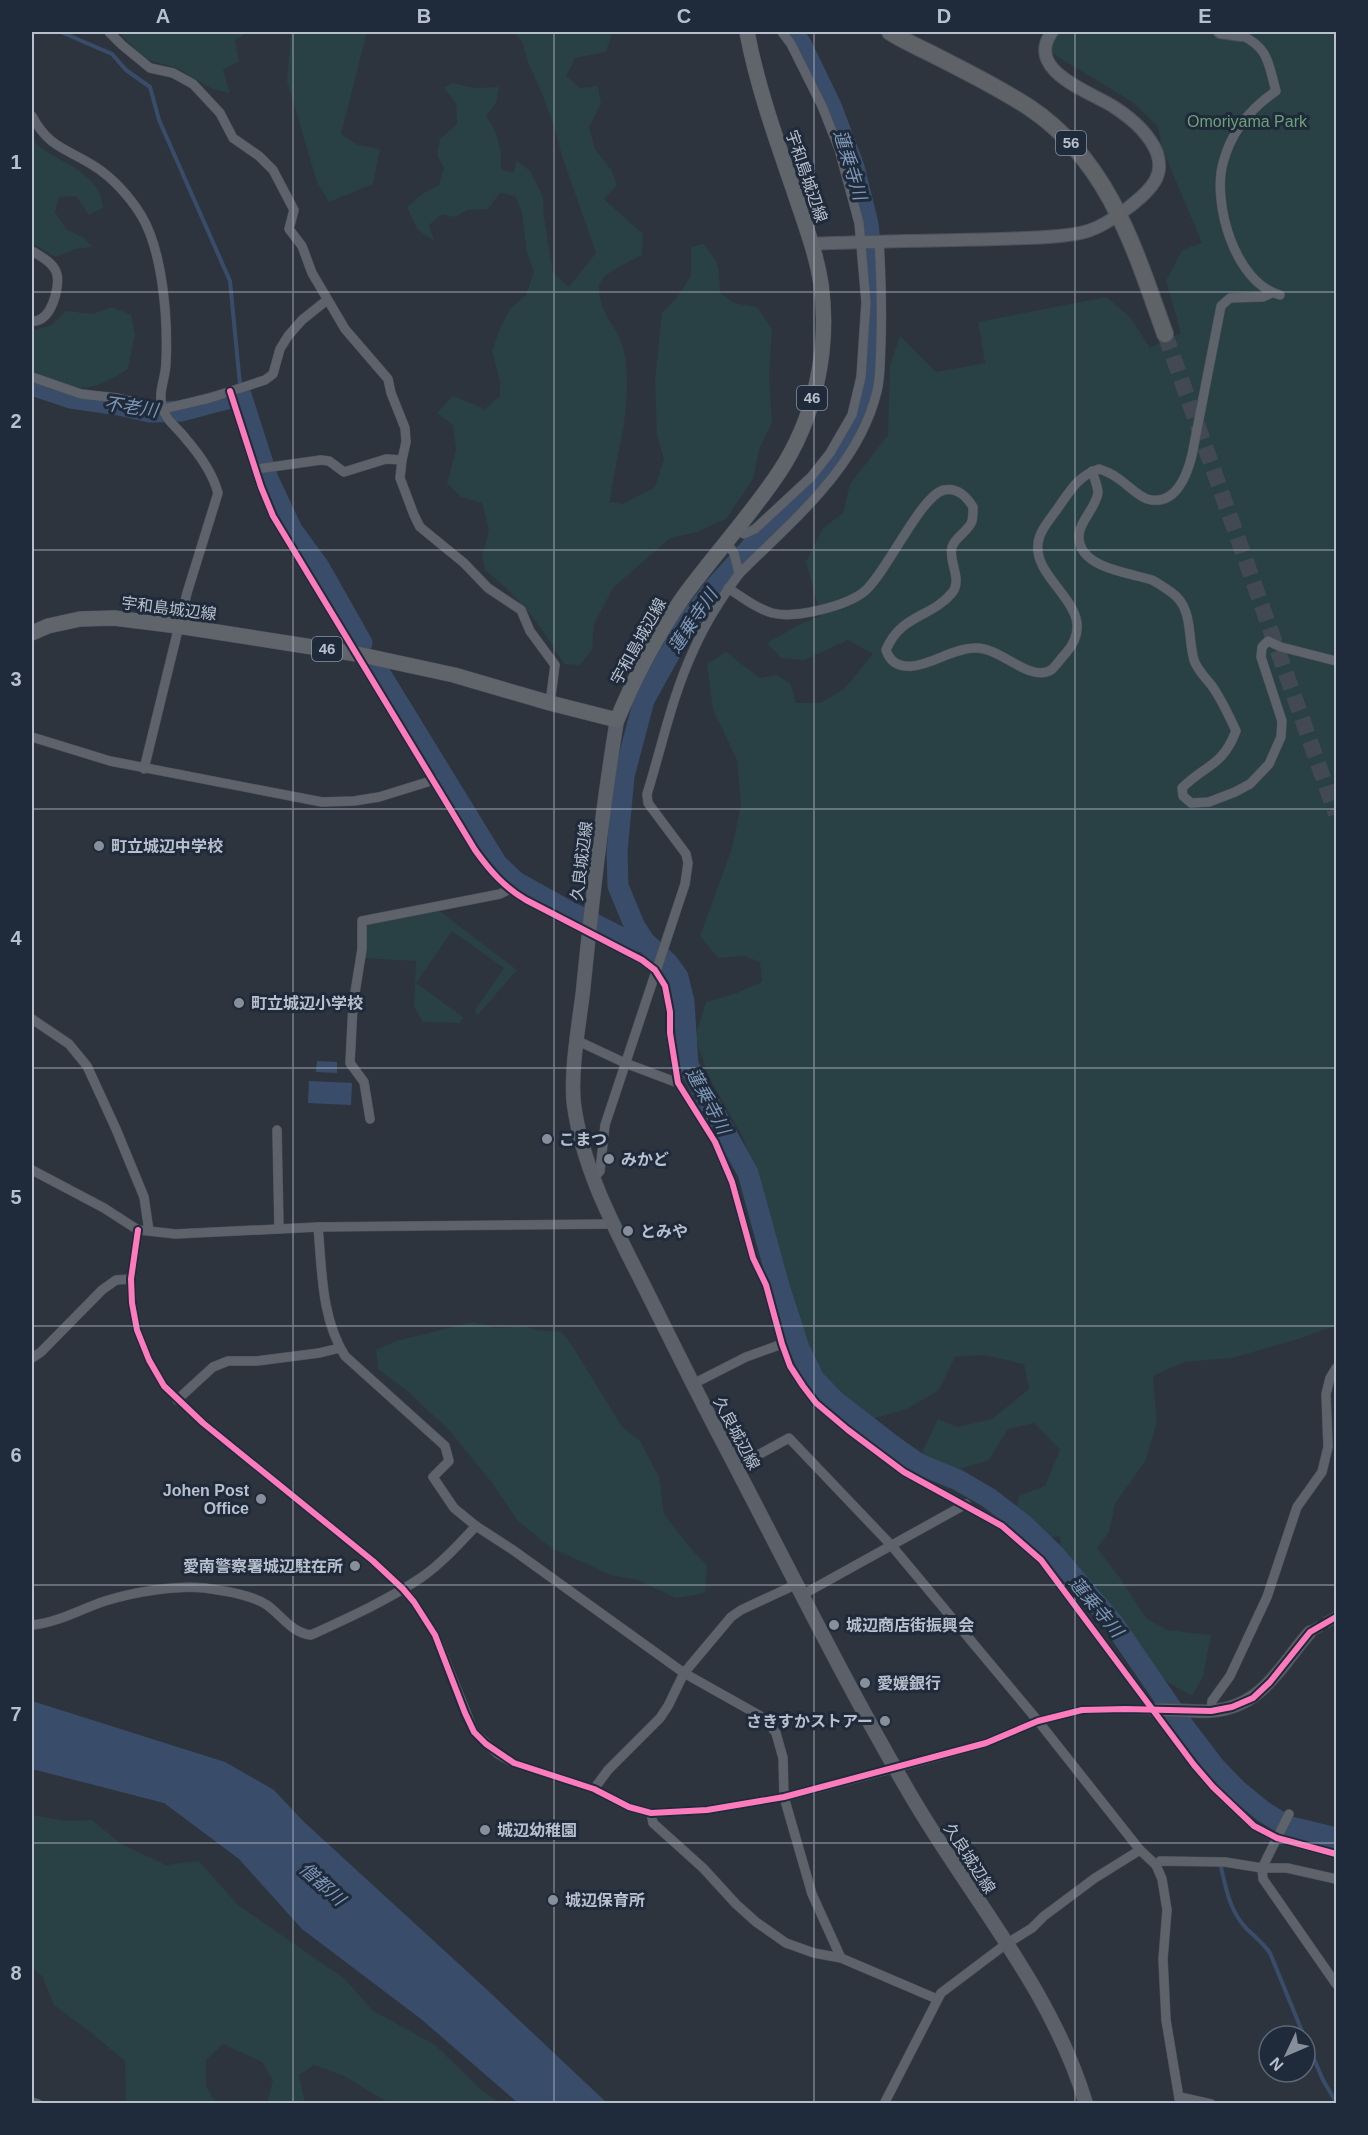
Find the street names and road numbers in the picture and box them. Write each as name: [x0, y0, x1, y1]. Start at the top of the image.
street label: 宇和島城辺線: [783, 128, 830, 224]
road number: 56: [1056, 131, 1086, 155]
road number: 46: [797, 386, 827, 410]
street label: 宇和島城辺線: [120, 594, 218, 623]
street label: 宇和島城辺線: [608, 595, 669, 687]
road number: 46: [312, 637, 342, 661]
street label: 久良城辺線: [568, 820, 595, 902]
street label: 久良城辺線: [710, 1394, 763, 1473]
street label: 久良城辺線: [941, 1820, 998, 1896]

